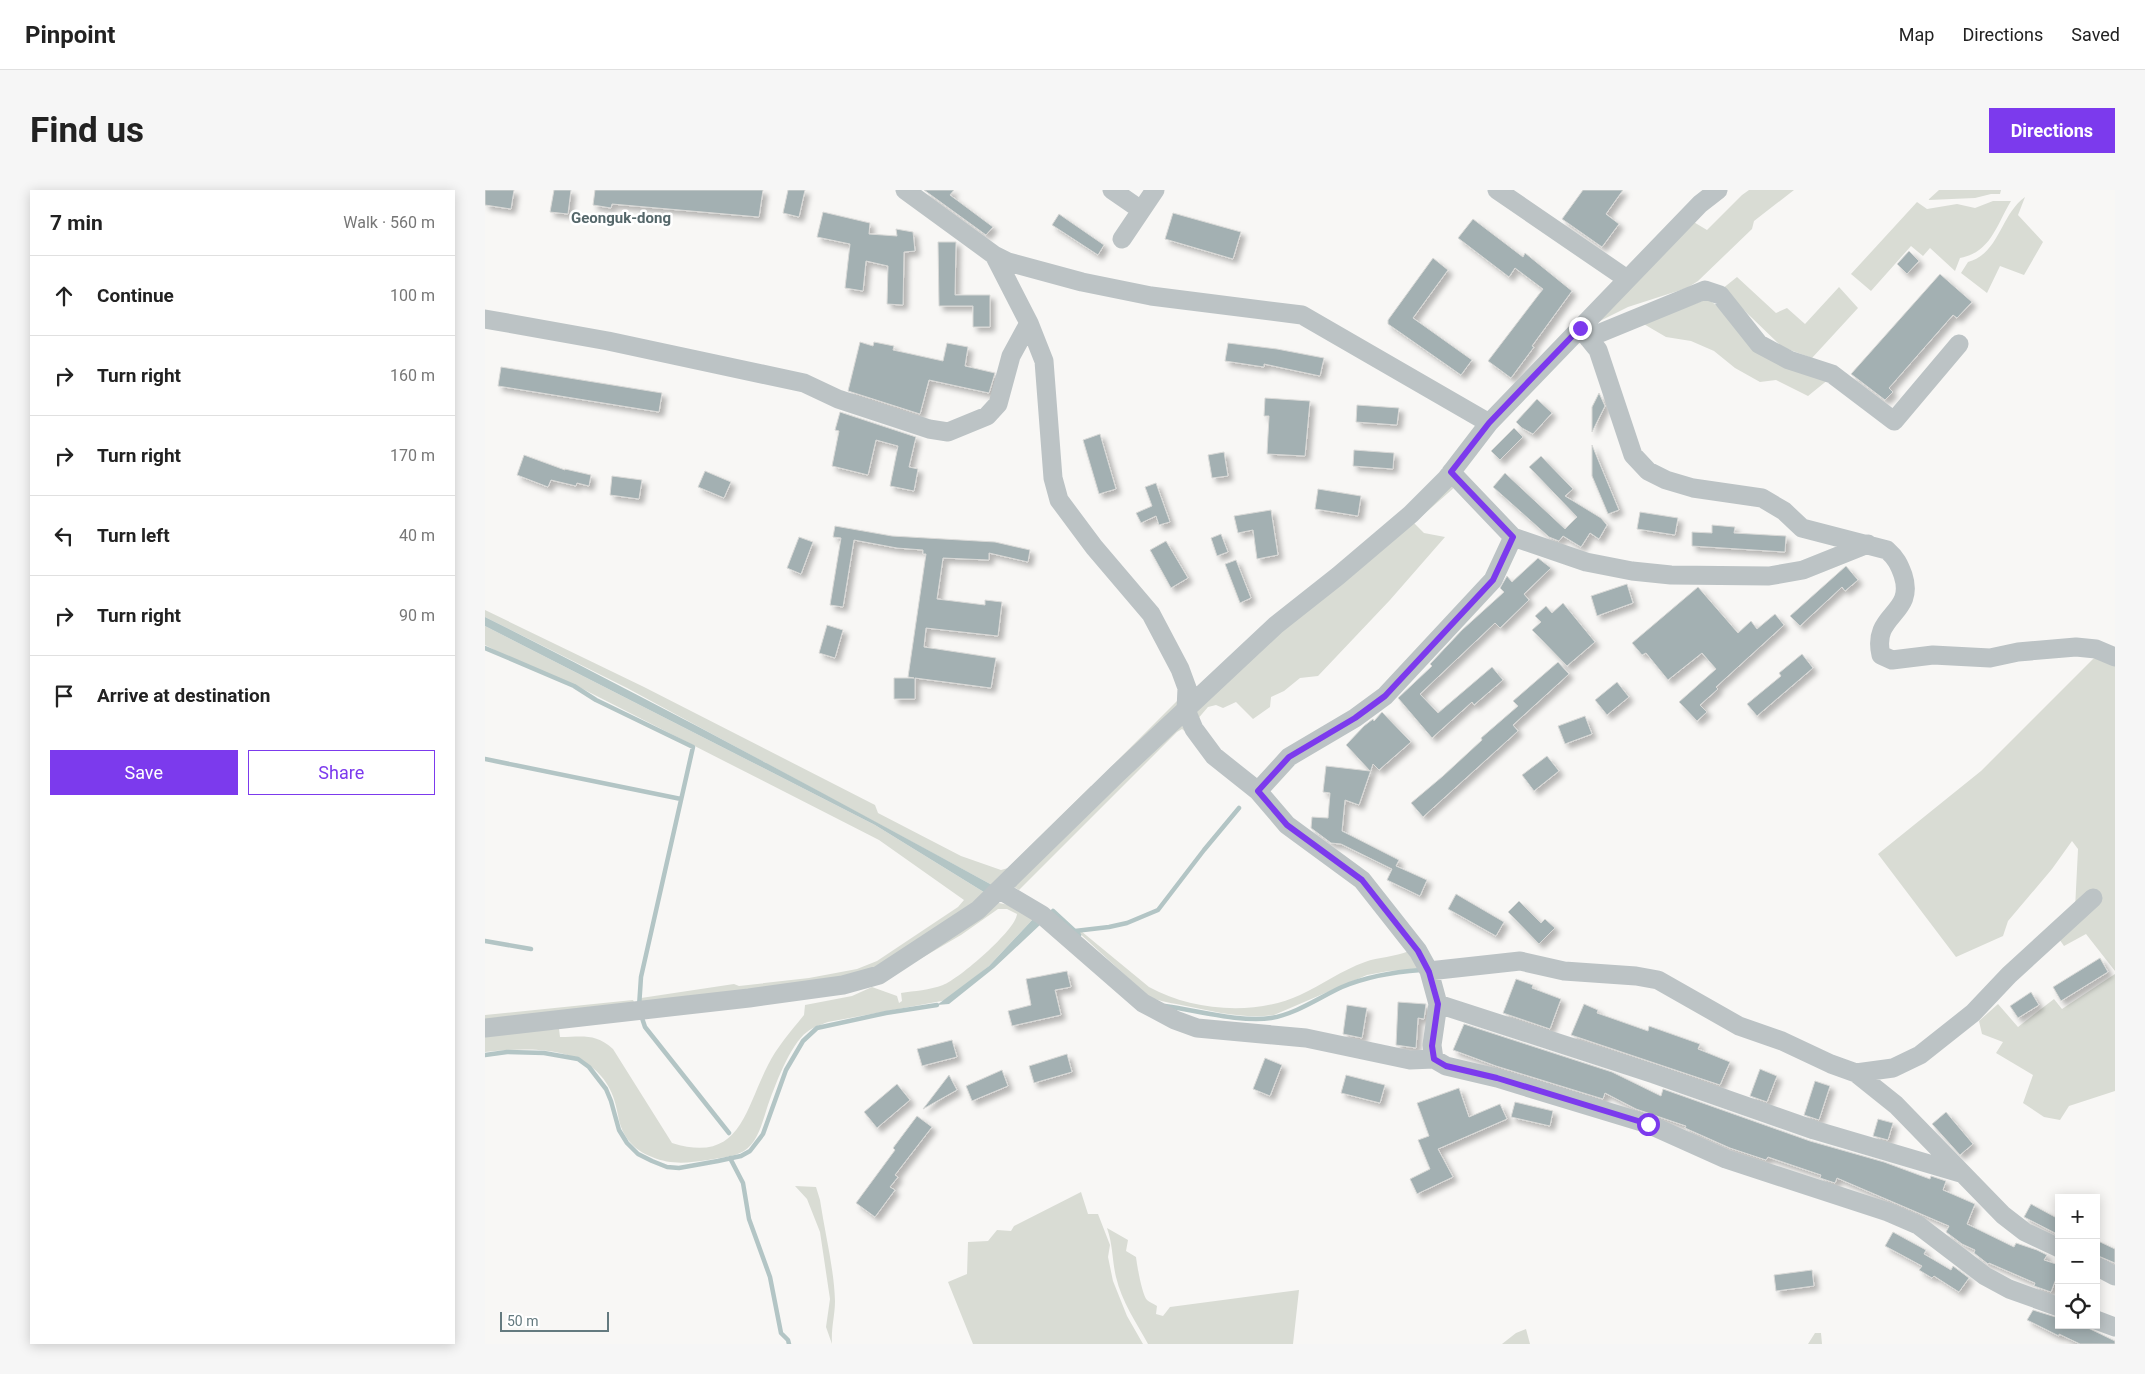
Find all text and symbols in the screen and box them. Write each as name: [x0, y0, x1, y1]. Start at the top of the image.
text: Pinpoint: [25, 21, 115, 49]
text: Map: [1899, 24, 1934, 45]
text: Directions: [1962, 24, 2043, 45]
text: Saved: [2071, 24, 2120, 45]
button: Directions: [1989, 108, 2115, 153]
text: Find us: [30, 110, 144, 151]
district label: Geonguk-dong: [571, 209, 671, 227]
text: 7 min: [50, 211, 103, 235]
text: Walk · 560 m: [343, 213, 435, 232]
icon: ahead: [50, 282, 78, 310]
text: Continue: [97, 284, 174, 307]
text: 100 m: [390, 286, 435, 305]
route end: [1569, 317, 1592, 340]
icon: right: [50, 362, 78, 390]
text: Turn right: [97, 364, 181, 387]
text: 160 m: [390, 366, 435, 385]
icon: right: [50, 442, 78, 470]
text: Turn right: [97, 444, 181, 467]
text: 170 m: [390, 446, 435, 465]
icon: left: [50, 522, 78, 550]
text: Turn left: [97, 524, 170, 547]
text: 40 m: [399, 526, 435, 545]
icon: right: [50, 602, 78, 630]
text: Turn right: [97, 604, 181, 627]
text: 90 m: [399, 606, 435, 625]
icon: arrive: [50, 682, 78, 710]
text: Arrive at destination: [97, 684, 270, 707]
button: Save: [50, 750, 238, 795]
button: Share: [248, 750, 435, 795]
route start: [1637, 1113, 1660, 1136]
map controls: [2055, 1194, 2100, 1329]
button: +: [2055, 1194, 2100, 1239]
button: −: [2055, 1239, 2100, 1284]
button: locate: [2055, 1284, 2100, 1329]
scale bar: [500, 1309, 609, 1332]
text: 50 m: [507, 1313, 539, 1329]

